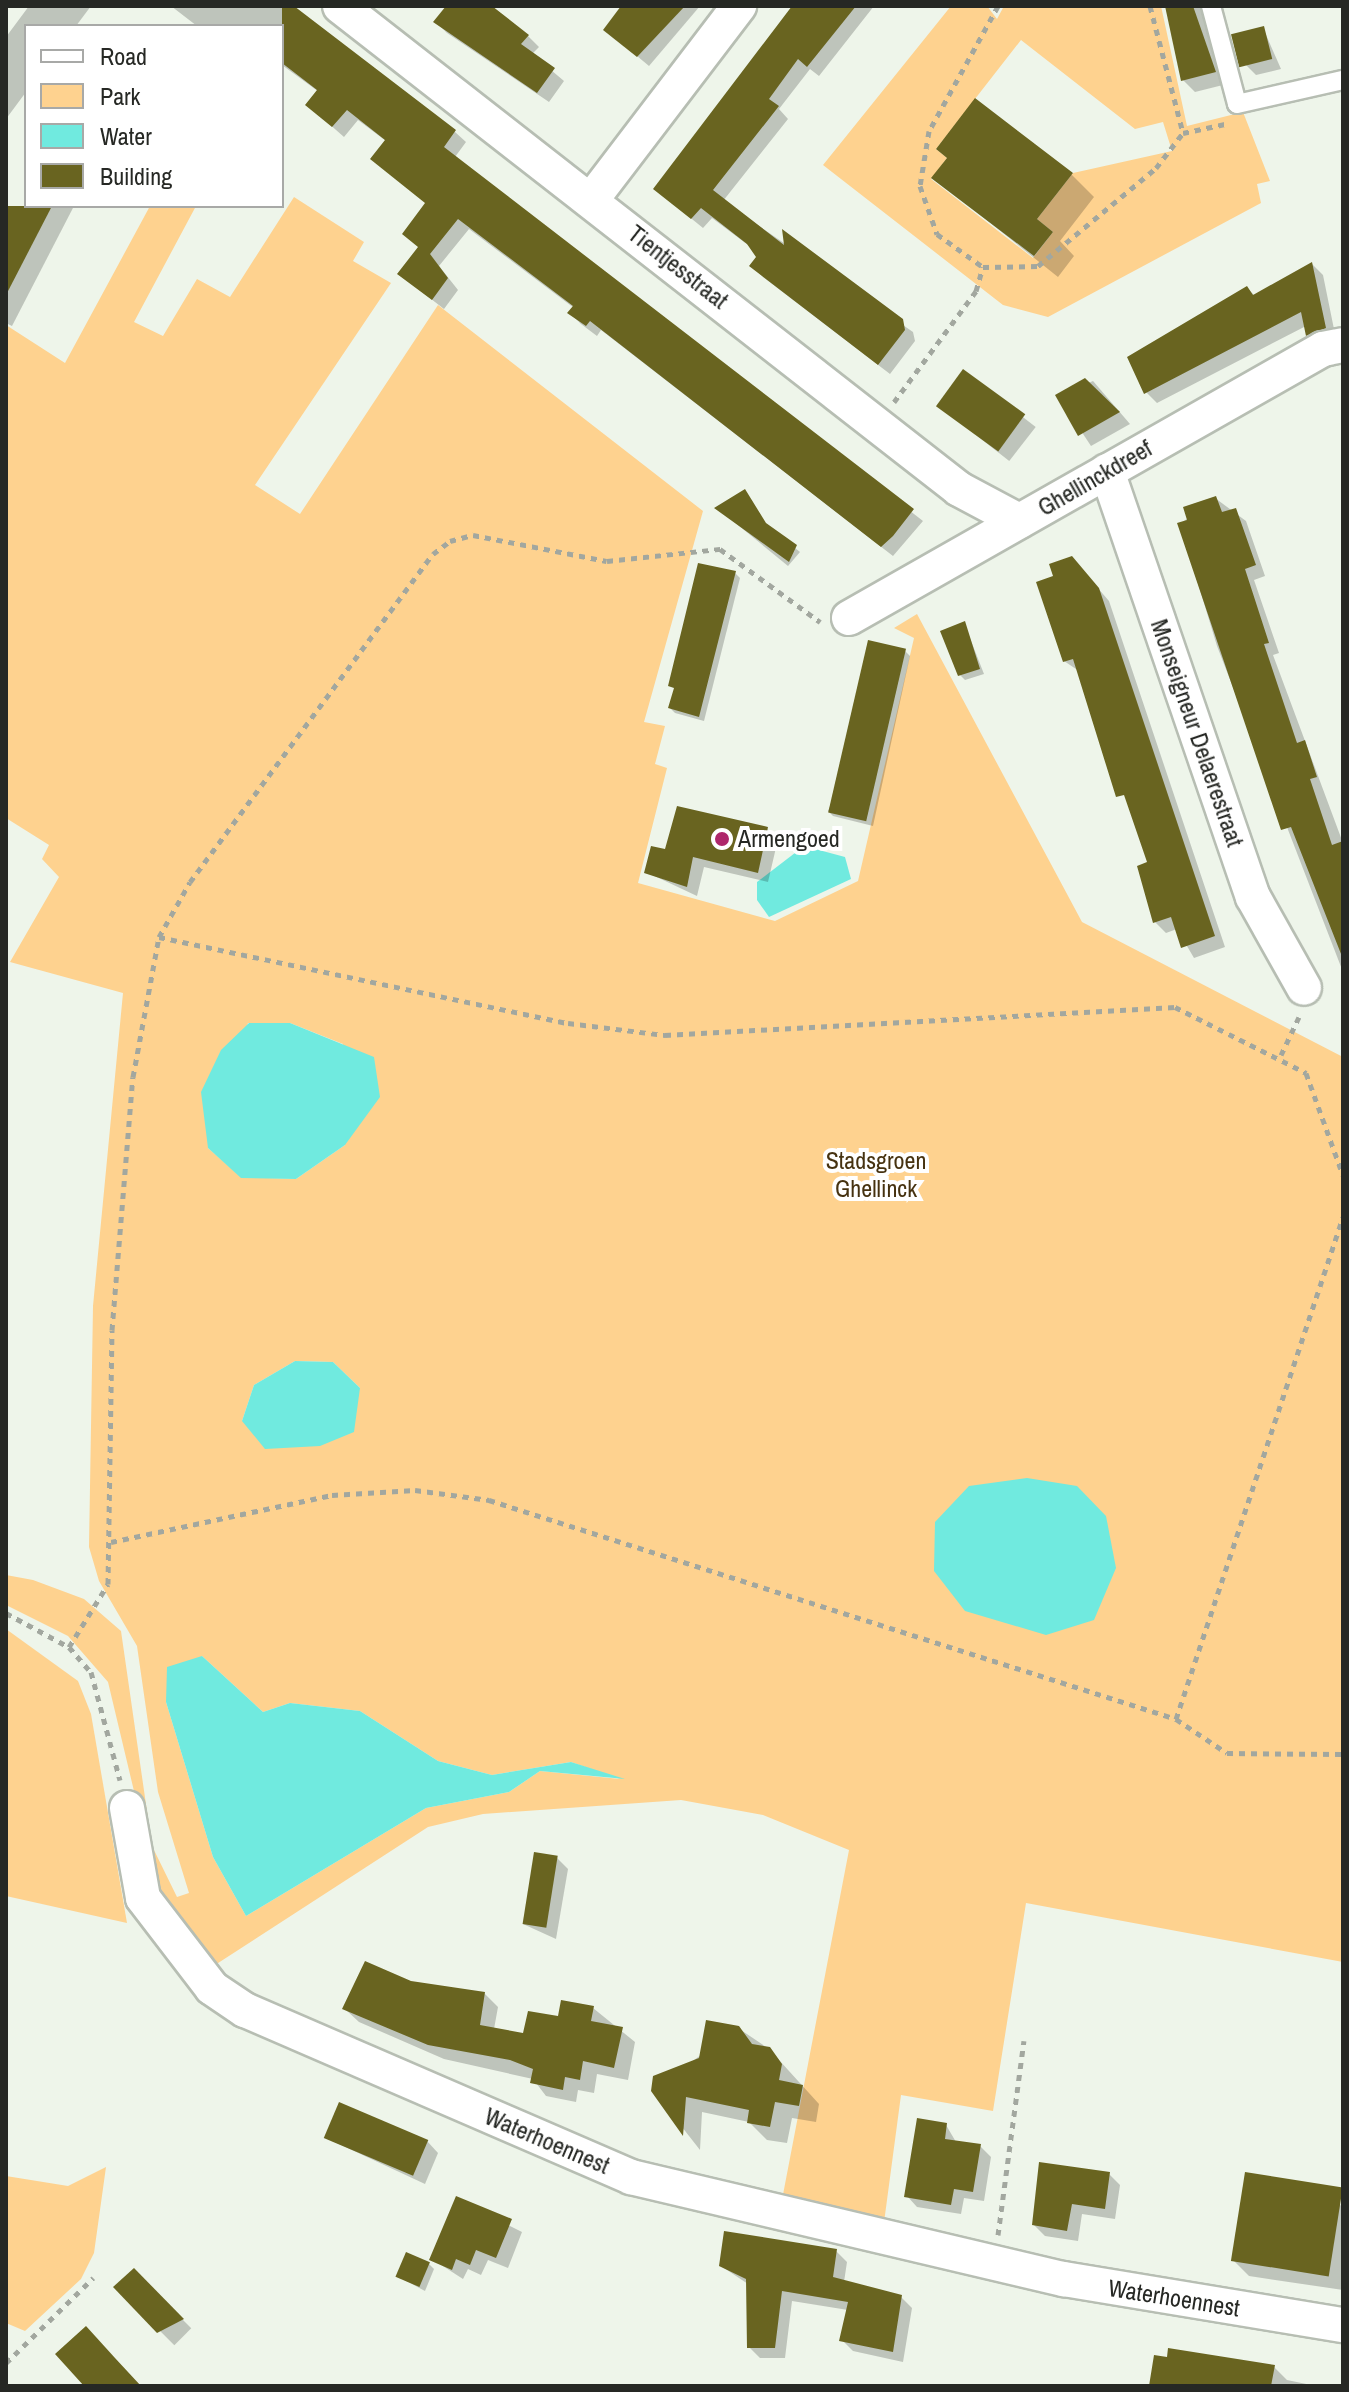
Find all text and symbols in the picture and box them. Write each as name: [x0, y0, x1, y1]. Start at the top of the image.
legend: [24, 24, 284, 208]
text: Road: [100, 40, 147, 72]
text: Park: [100, 80, 140, 112]
text: Water: [100, 120, 152, 152]
text: Building: [100, 160, 172, 192]
street label: Tientjesstraat: [622, 219, 734, 315]
street label: Ghellinckdreef: [1033, 434, 1157, 522]
street label: Monseigneur Delaerestraat: [1145, 616, 1249, 850]
place label: Armengoed: [738, 825, 840, 853]
marker: Armengoed: [713, 830, 731, 848]
park label: Stadsgroen Ghellinck: [826, 1147, 926, 1203]
street label: Waterhoennest: [480, 2102, 614, 2180]
street label: Waterhoennest: [1106, 2273, 1242, 2323]

